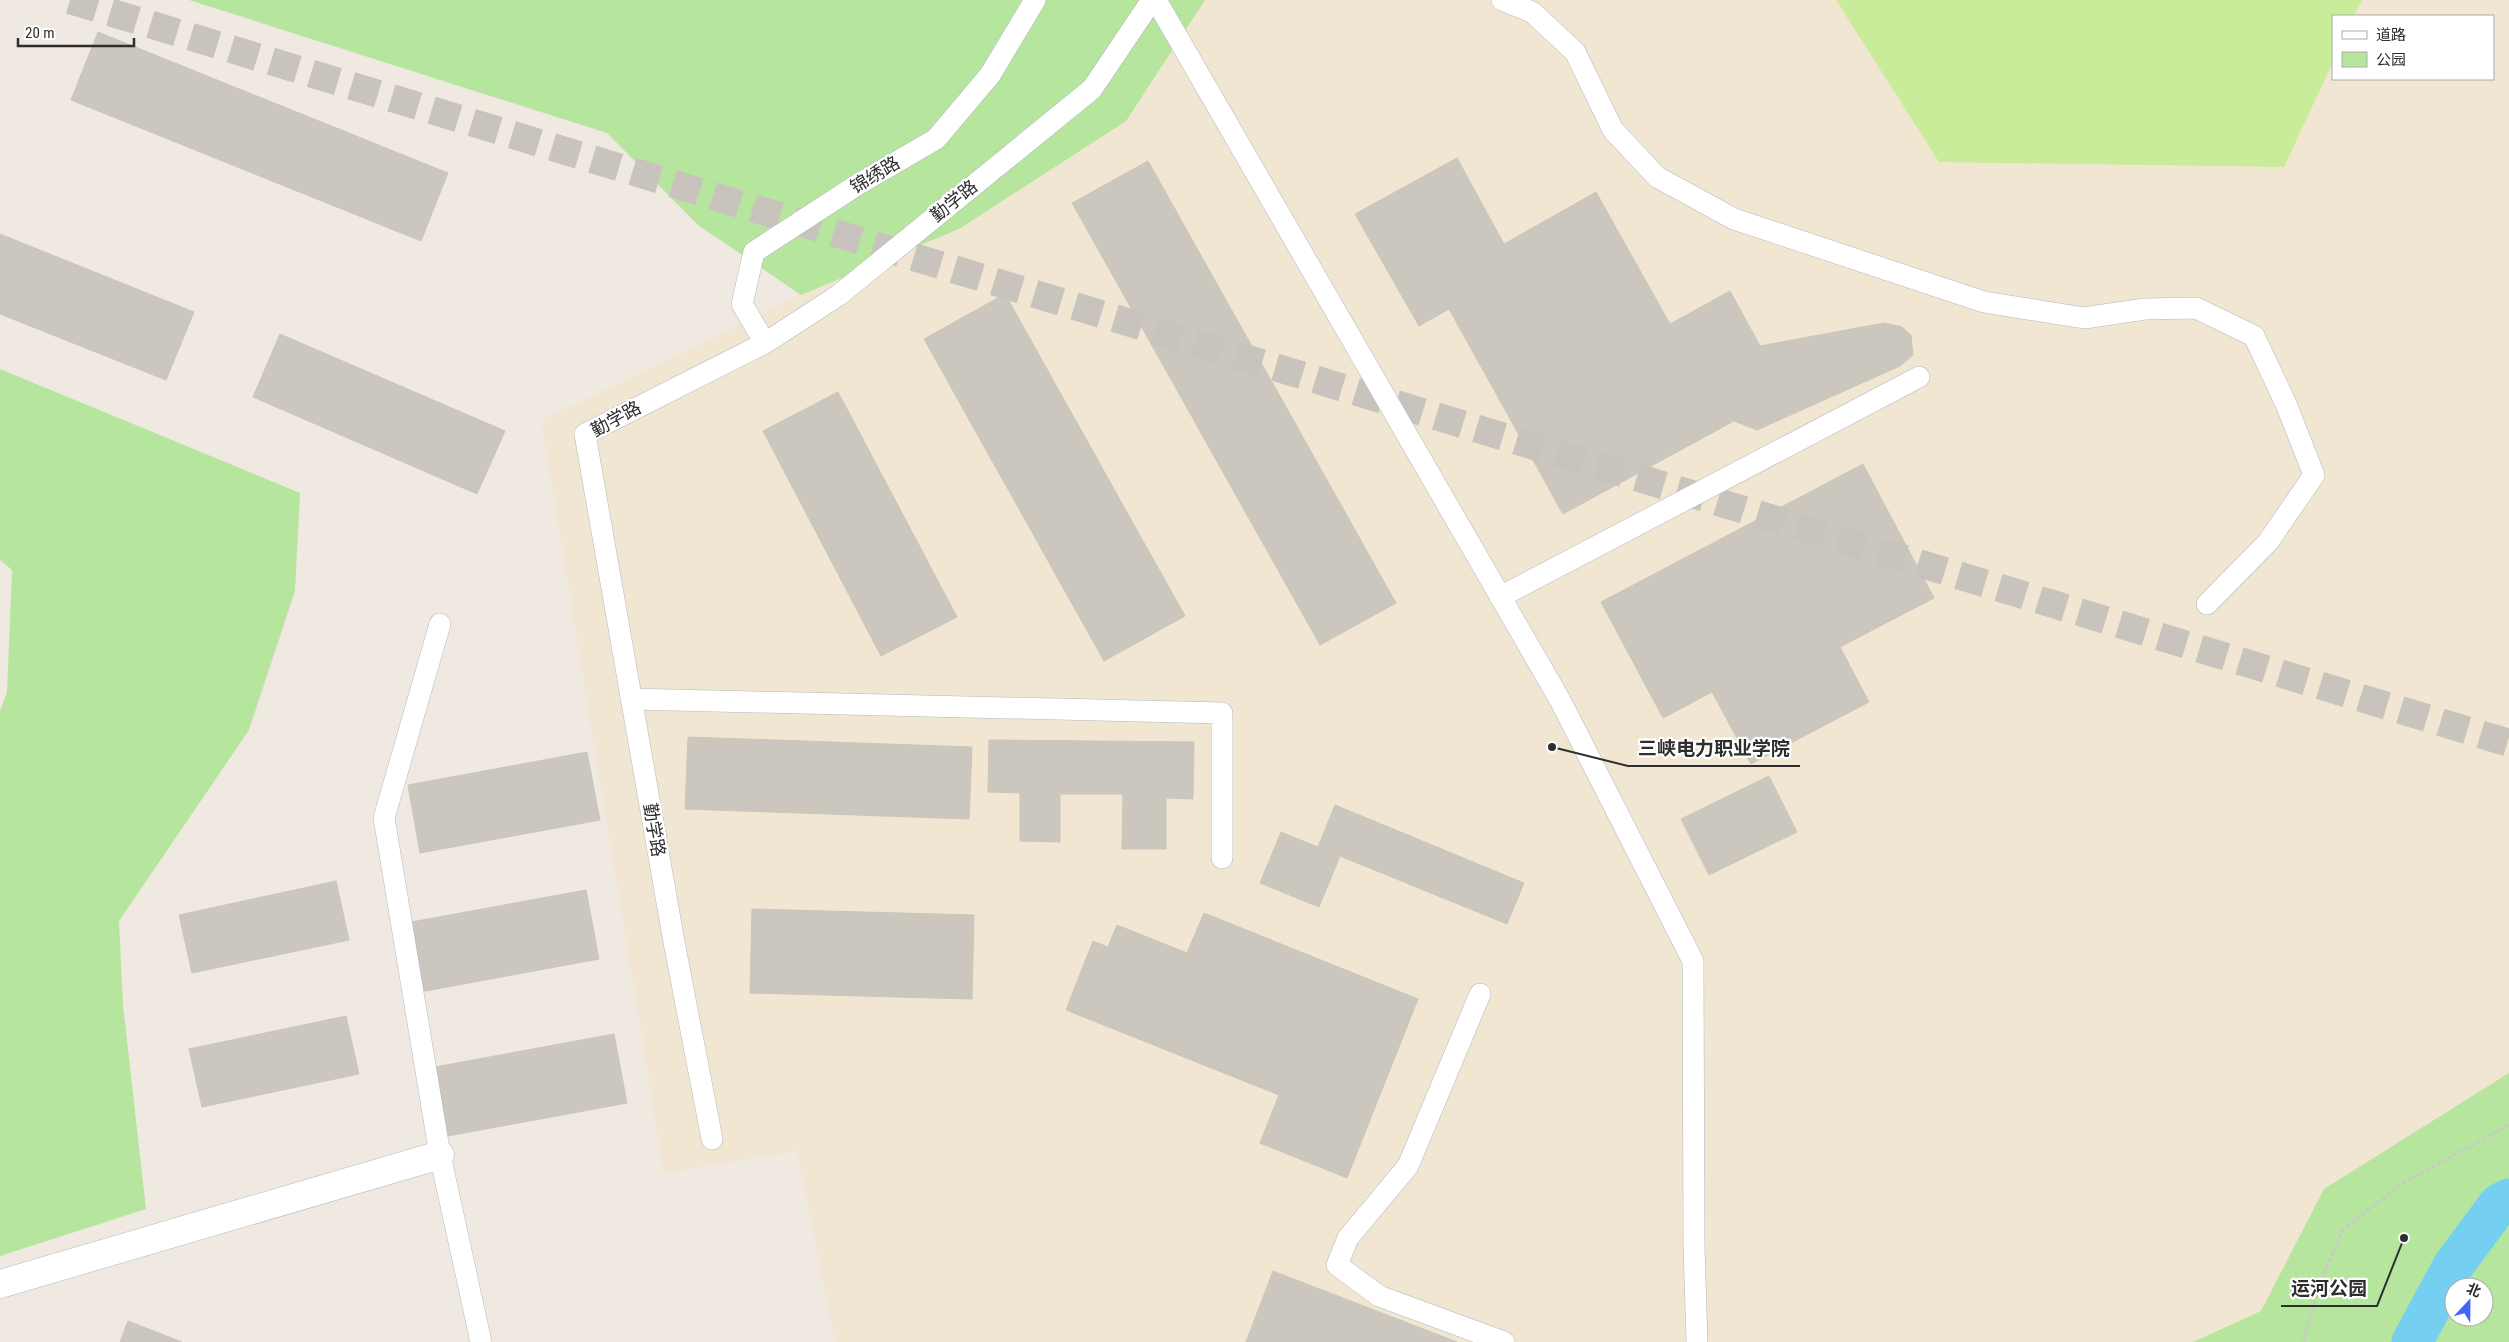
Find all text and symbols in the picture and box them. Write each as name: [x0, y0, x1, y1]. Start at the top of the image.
scale bar: [18, 15, 134, 47]
legend: [2332, 15, 2494, 80]
text: 20 m: [25, 24, 55, 42]
text: 道路: [2376, 26, 2406, 44]
text: 公园: [2376, 51, 2406, 69]
street label: 锦绣路: [846, 152, 903, 197]
street label: 勤学路: [926, 175, 981, 226]
street label: 勤学路: [587, 396, 644, 441]
callout: 三峡电力职业学院: [1628, 732, 1800, 766]
text: 三峡电力职业学院: [1638, 737, 1790, 760]
street label: 勤学路: [639, 802, 670, 858]
callout: 运河公园: [2281, 1272, 2377, 1306]
text: 运河公园: [2291, 1277, 2367, 1300]
north arrow: [2444, 1277, 2494, 1327]
text: 北: [2464, 1280, 2483, 1300]

